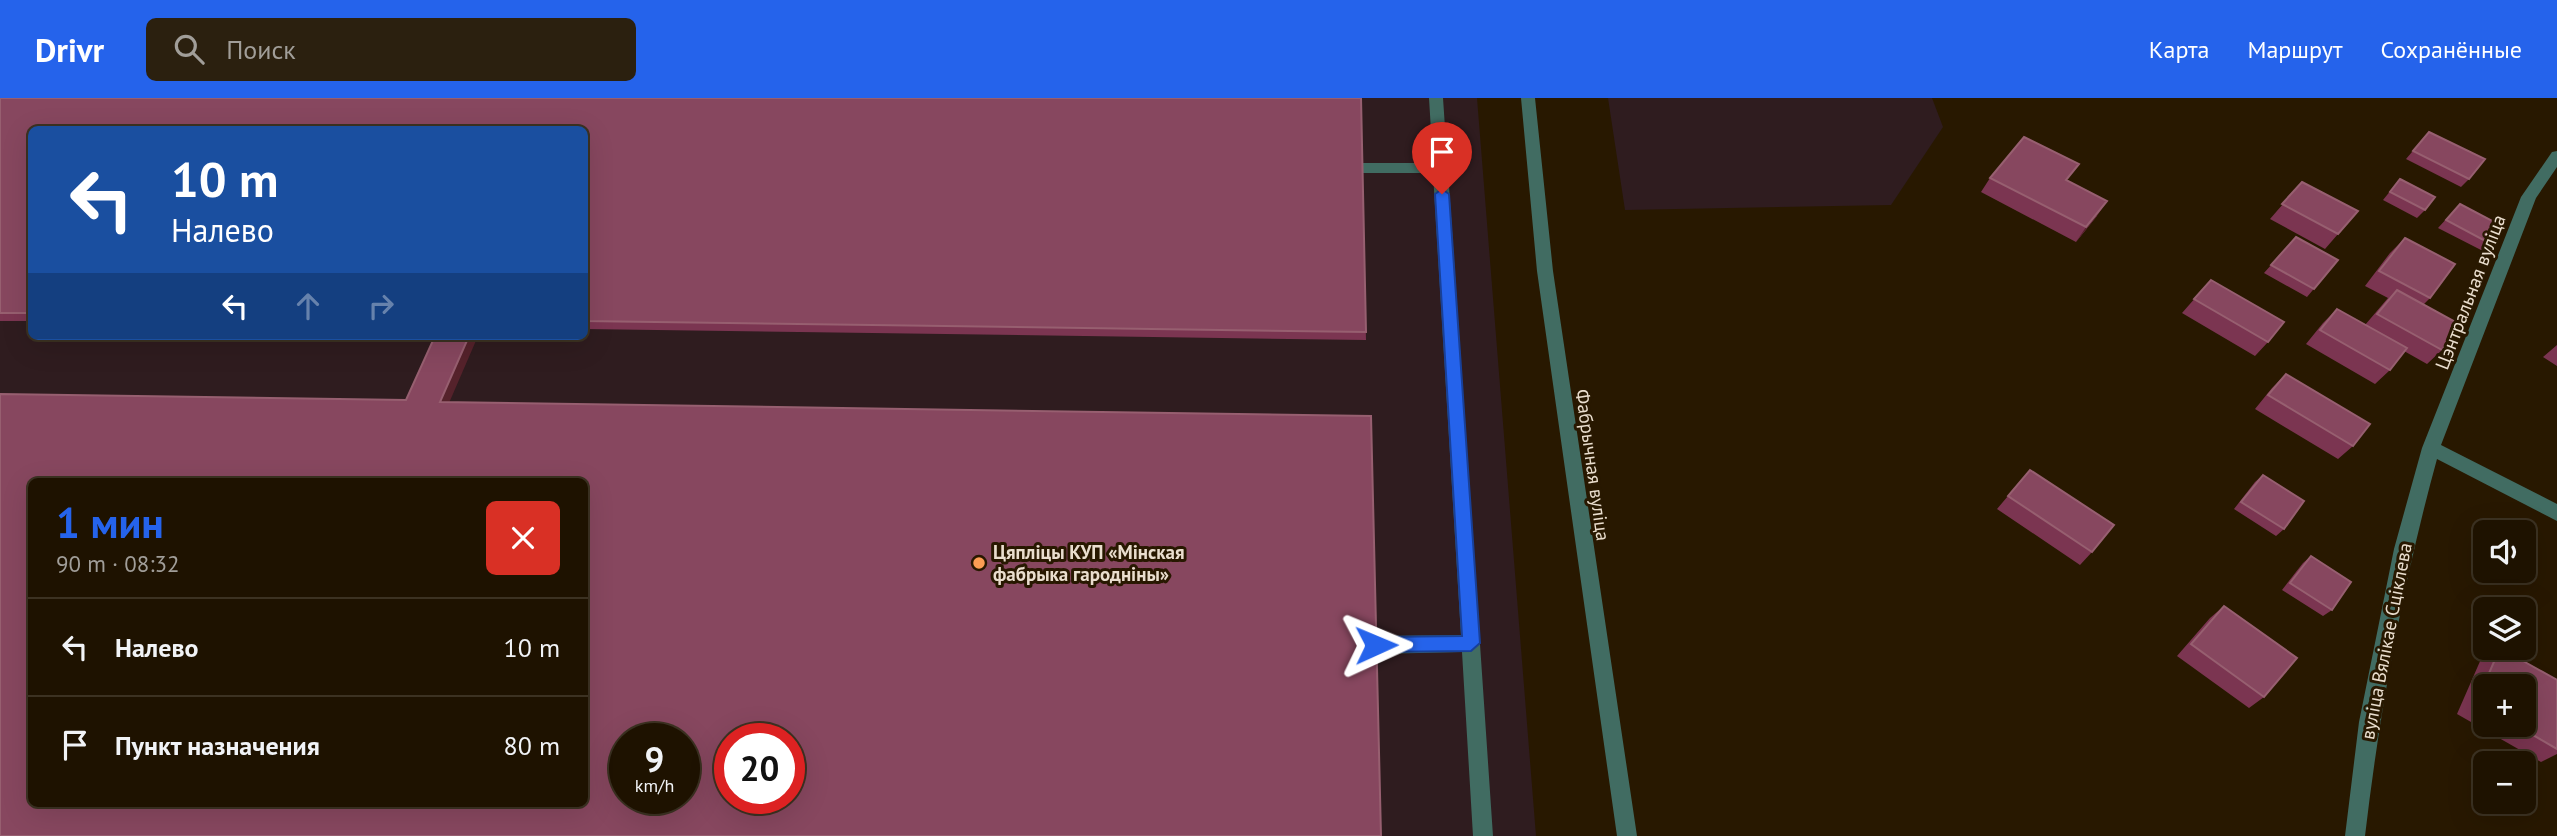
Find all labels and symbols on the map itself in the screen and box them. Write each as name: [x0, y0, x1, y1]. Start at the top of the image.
pin: [1412, 122, 1472, 194]
street label: Цэнтральная вуліца: [2429, 211, 2511, 373]
street label: Фабрычная вуліца: [1570, 388, 1616, 542]
place label: Цяпліцы КУП «Мінская фабрыка гародніны»: [993, 540, 1184, 586]
street label: вуліца Вялікае Сціклева: [2355, 541, 2417, 741]
marker: Цяпліцы КУП «Мінская фабрыка гародніны»: [971, 555, 987, 571]
position arrow: [1339, 608, 1413, 682]
speed limit sign: 20: [714, 723, 805, 814]

